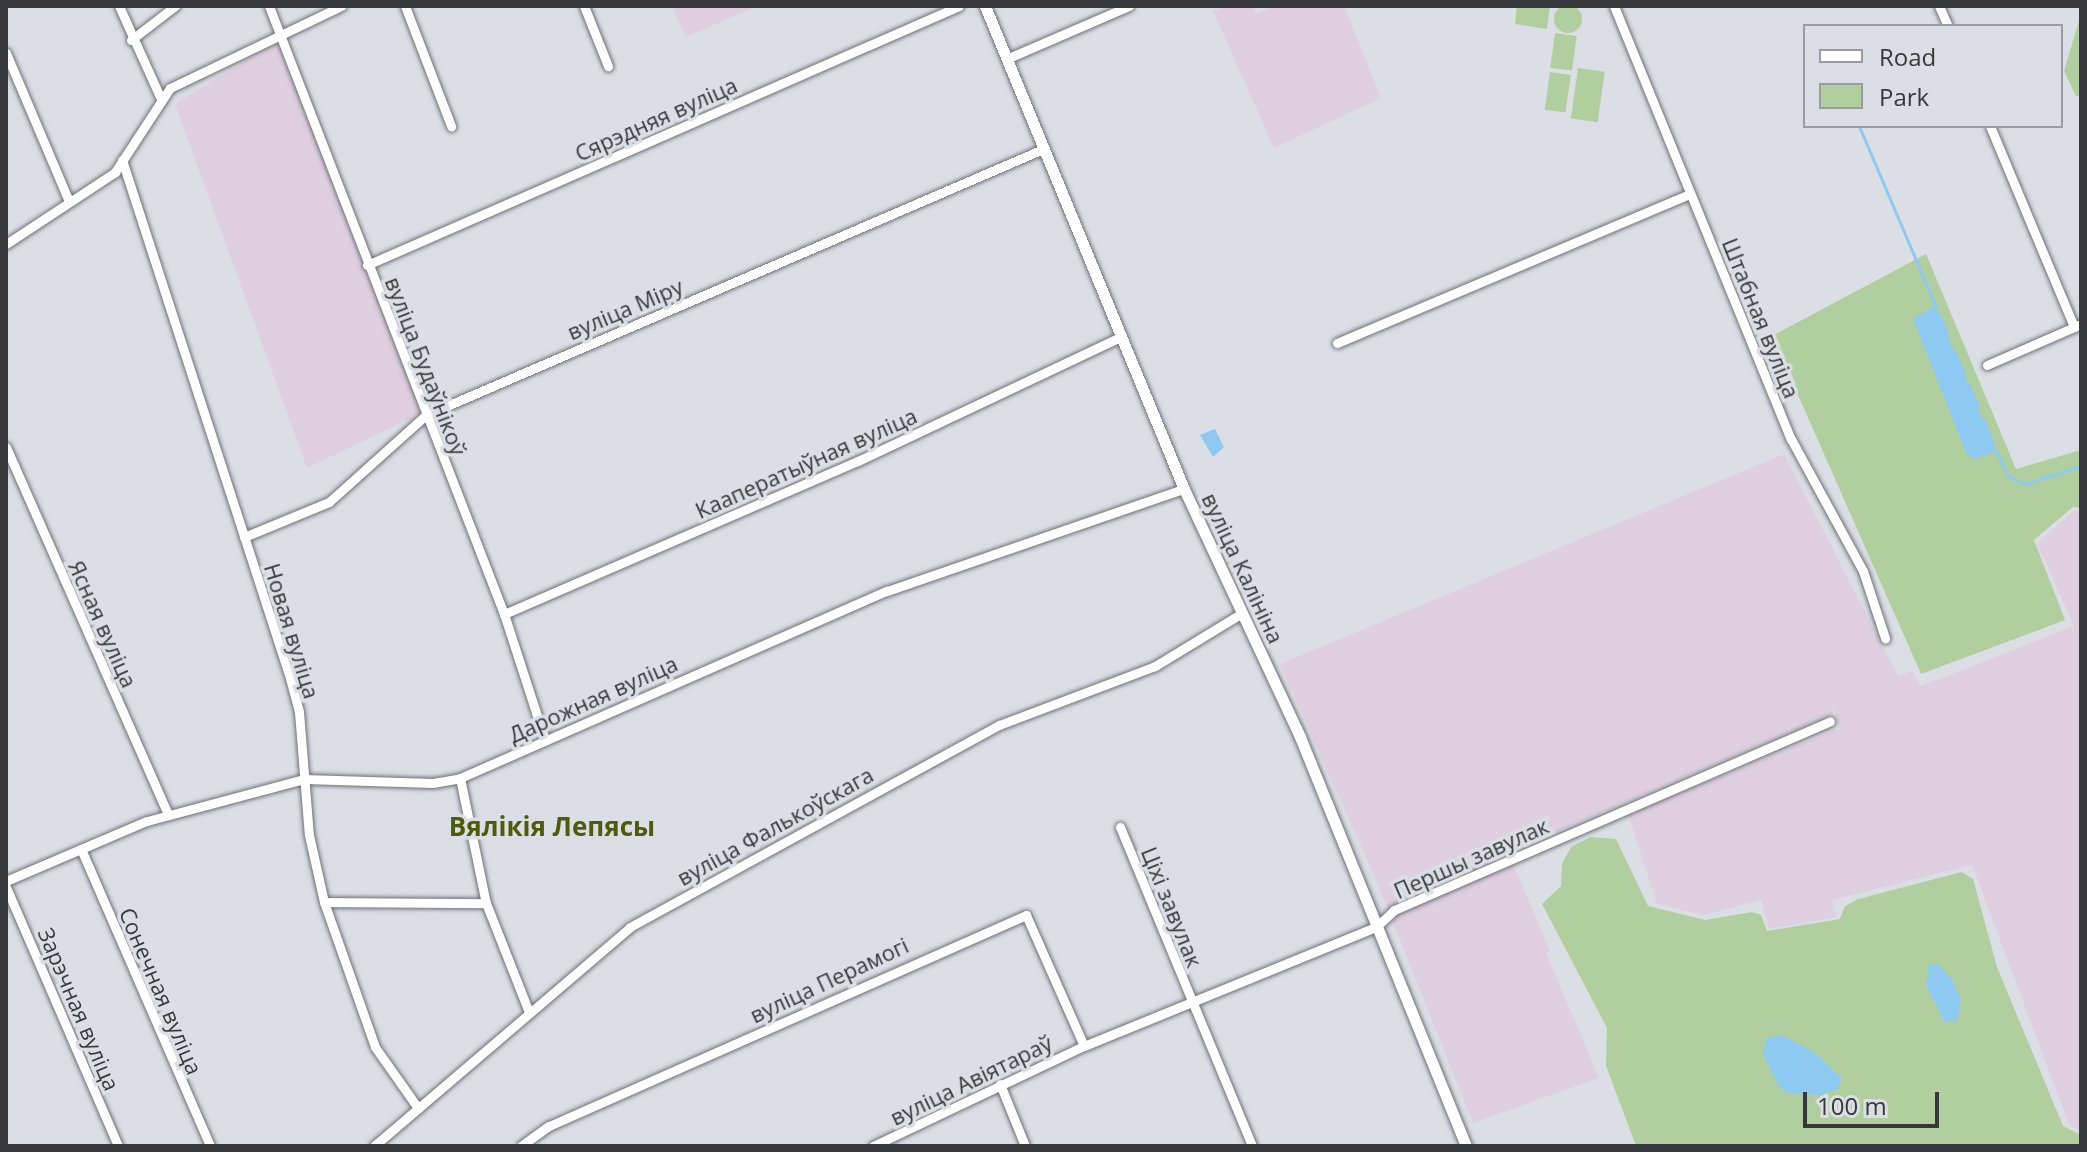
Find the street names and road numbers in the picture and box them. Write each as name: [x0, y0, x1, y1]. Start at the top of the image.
street label: Сярэдняя вуліца: [571, 71, 741, 167]
street label: Штабная вуліца: [1717, 234, 1805, 402]
street label: вуліца Будаўнікоў: [380, 273, 472, 459]
street label: вуліца Міру: [563, 273, 687, 345]
street label: Кааператыўная вуліца: [691, 402, 921, 524]
street label: вуліца Калініна: [1197, 489, 1289, 647]
street label: Ясная вуліца: [63, 556, 143, 692]
street label: Новая вуліца: [259, 560, 325, 702]
street label: Дарожная вуліца: [505, 650, 681, 748]
street label: вуліца Фалькоўскага: [672, 761, 878, 891]
street label: Першы завулак: [1389, 812, 1553, 904]
street label: Ціхі завулак: [1136, 843, 1208, 971]
street label: Сонечная вуліца: [114, 904, 208, 1078]
street label: Зарэчная вуліца: [33, 924, 125, 1094]
street label: вуліца Перамогі: [745, 932, 913, 1028]
street label: вуліца Авіятараў: [886, 1029, 1056, 1131]

